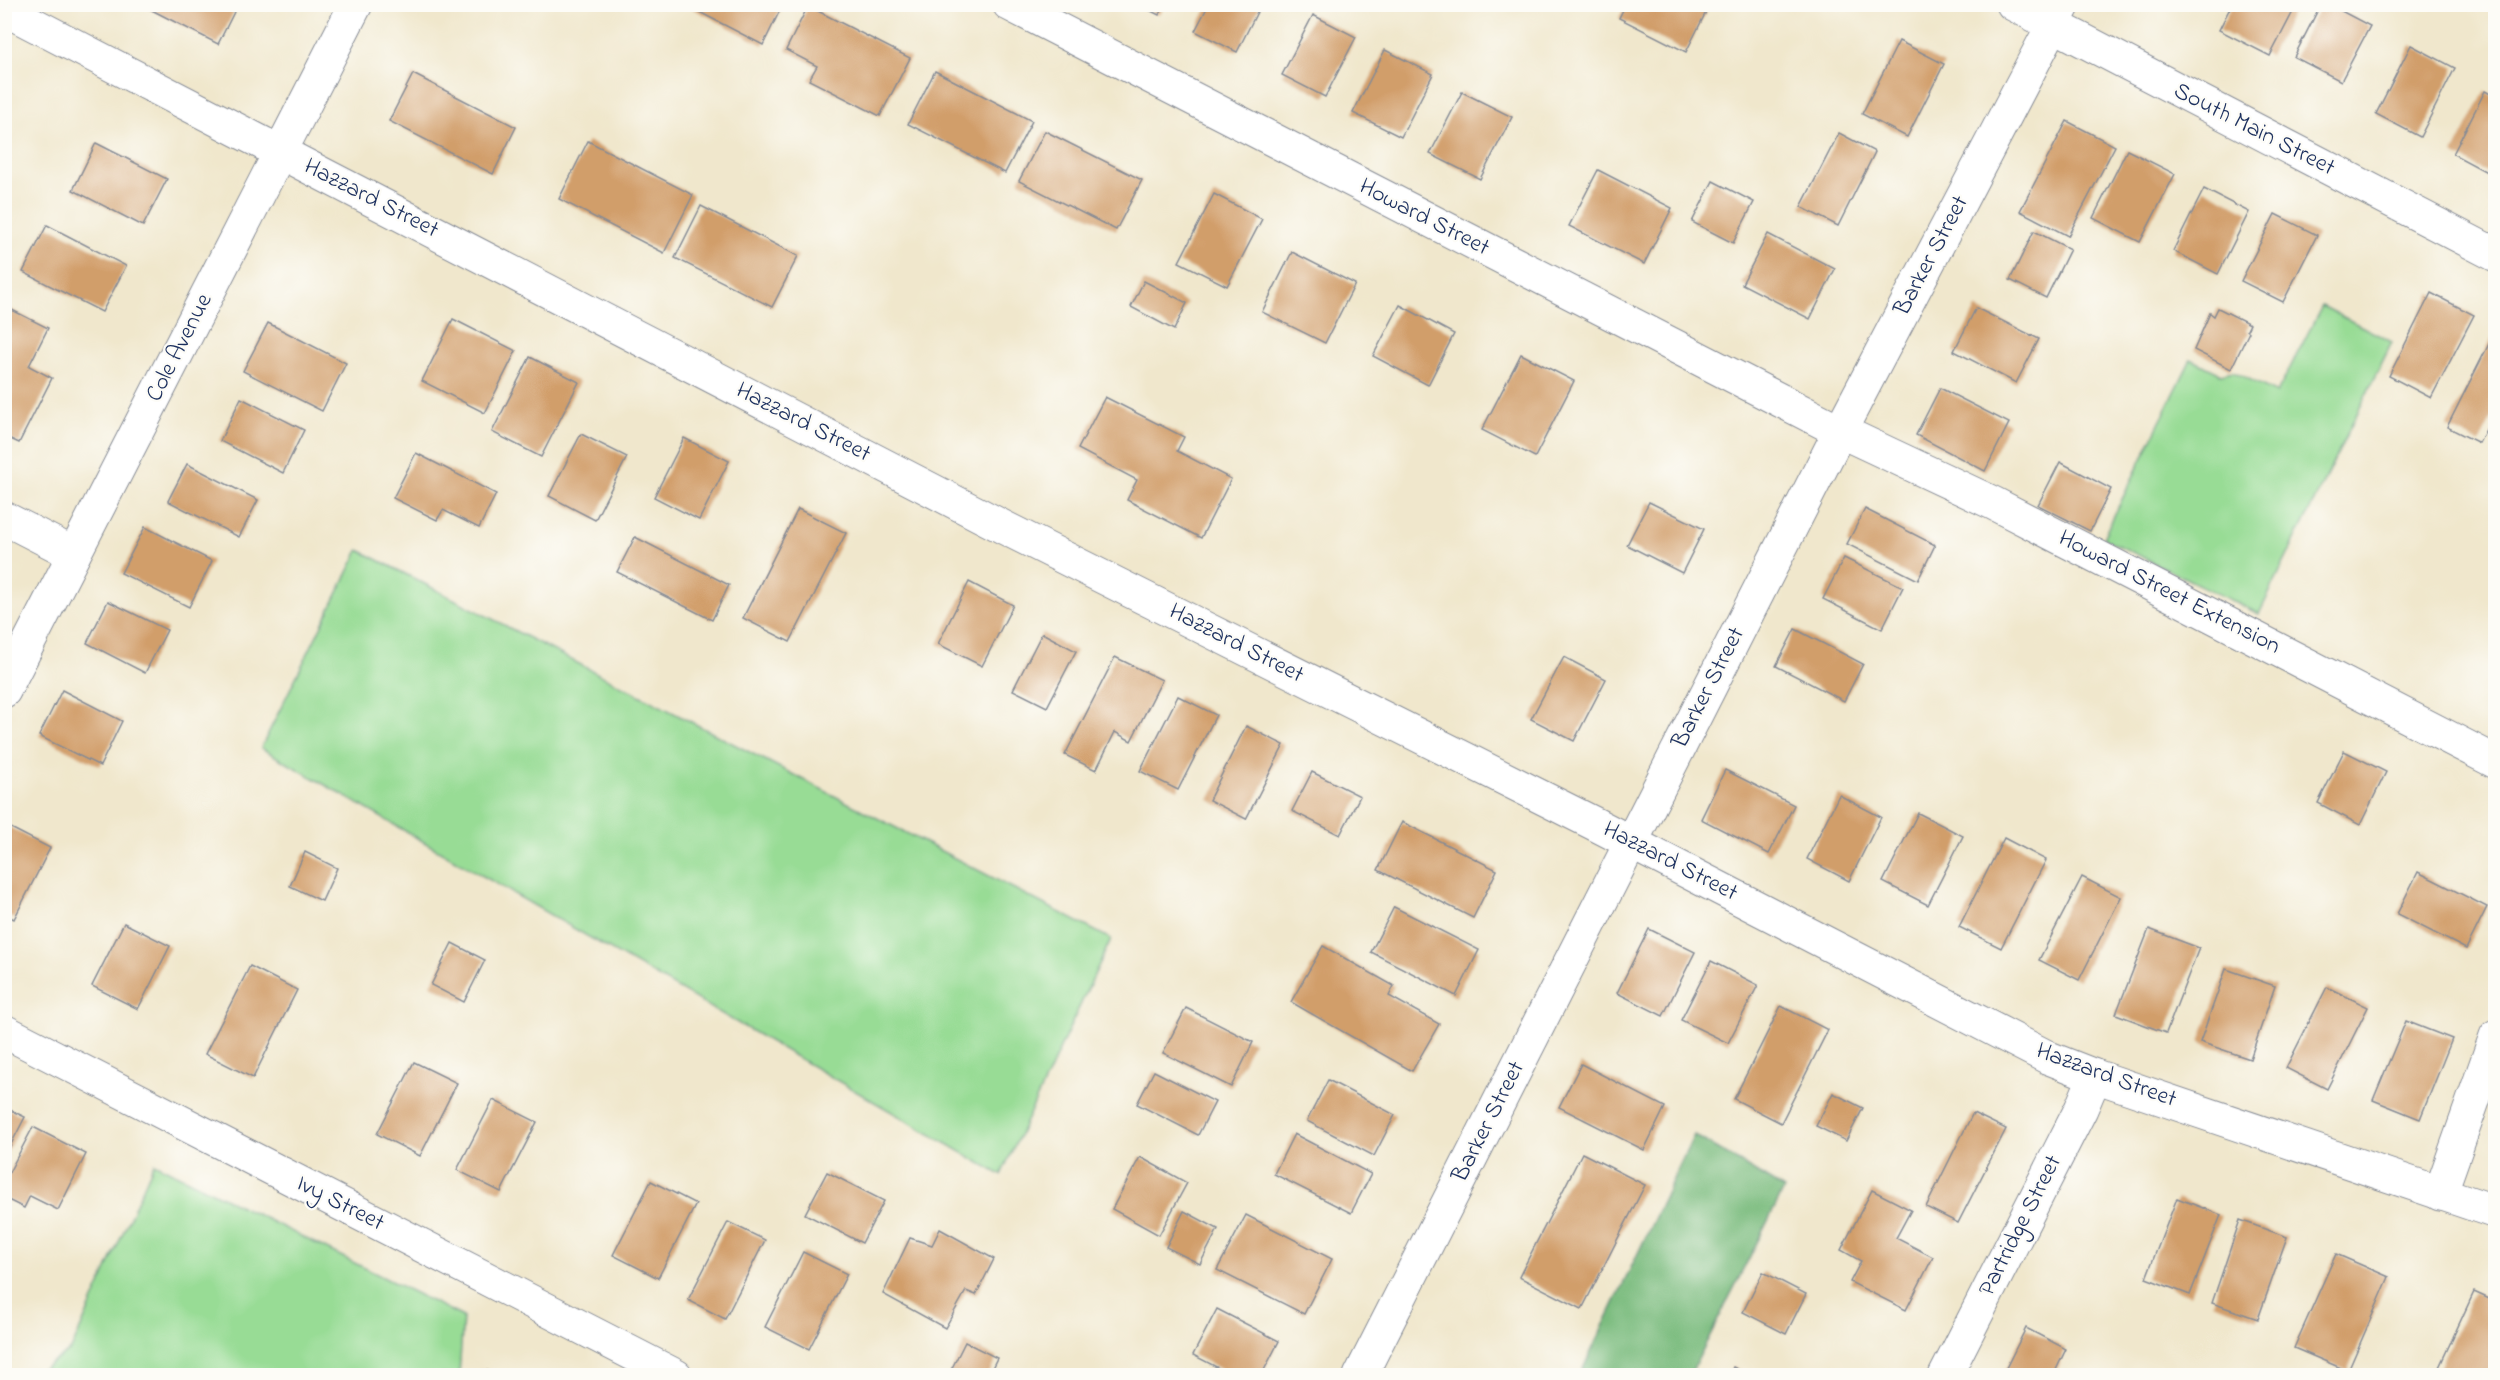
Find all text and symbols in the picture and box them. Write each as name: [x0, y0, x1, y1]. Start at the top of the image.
street label: South Main Street: [2167, 74, 2341, 186]
street label: Hazzard Street: [297, 150, 445, 248]
street label: Howard Street: [1353, 170, 1495, 266]
street label: Barker Street: [1885, 190, 1978, 323]
street label: Cole Avenue: [138, 287, 222, 408]
street label: Hazzard Street: [729, 374, 877, 472]
street label: Howard Street Extension: [2052, 522, 2286, 664]
street label: Hazzard Street: [1162, 595, 1310, 693]
street label: Barker Street: [1663, 621, 1754, 756]
street label: Hazzard Street: [1596, 813, 1744, 911]
street label: Hazzard Street: [2031, 1034, 2181, 1118]
street label: Barker Street: [1443, 1055, 1534, 1190]
street label: Partridge Street: [1970, 1149, 2072, 1303]
street label: Ivy Street: [289, 1167, 390, 1242]

